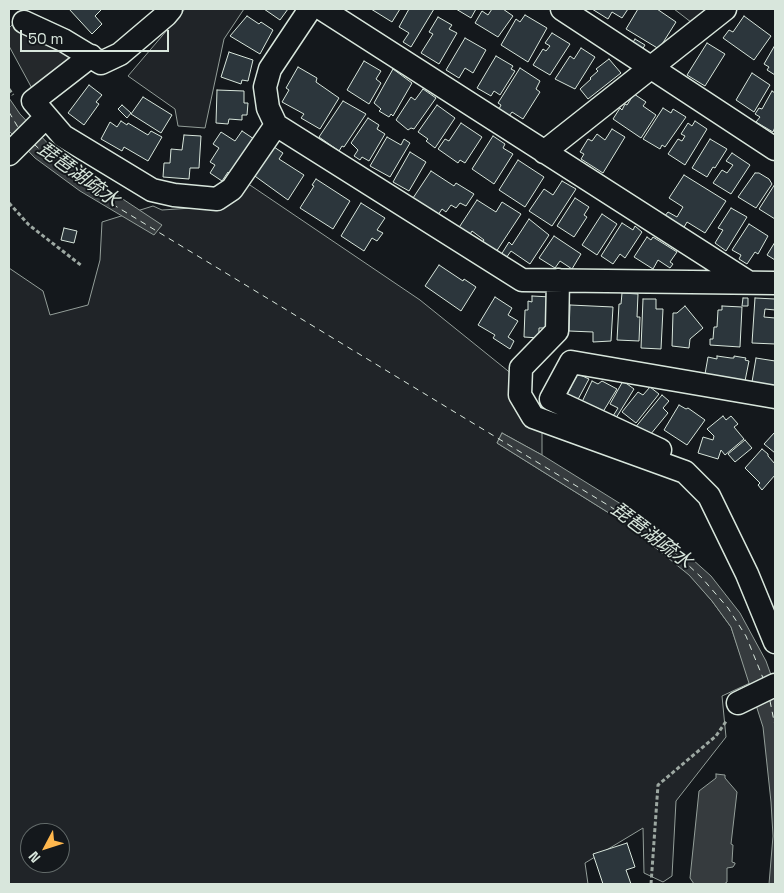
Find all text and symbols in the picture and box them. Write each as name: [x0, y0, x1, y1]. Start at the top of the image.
scale bar: [22, 20, 171, 52]
text: 50 m: [28, 29, 63, 48]
water label: 琵琶湖疏水: [33, 138, 123, 212]
water label: 琵琶湖疏水: [606, 498, 696, 574]
north arrow: [20, 823, 70, 873]
text: N: [24, 848, 44, 866]

